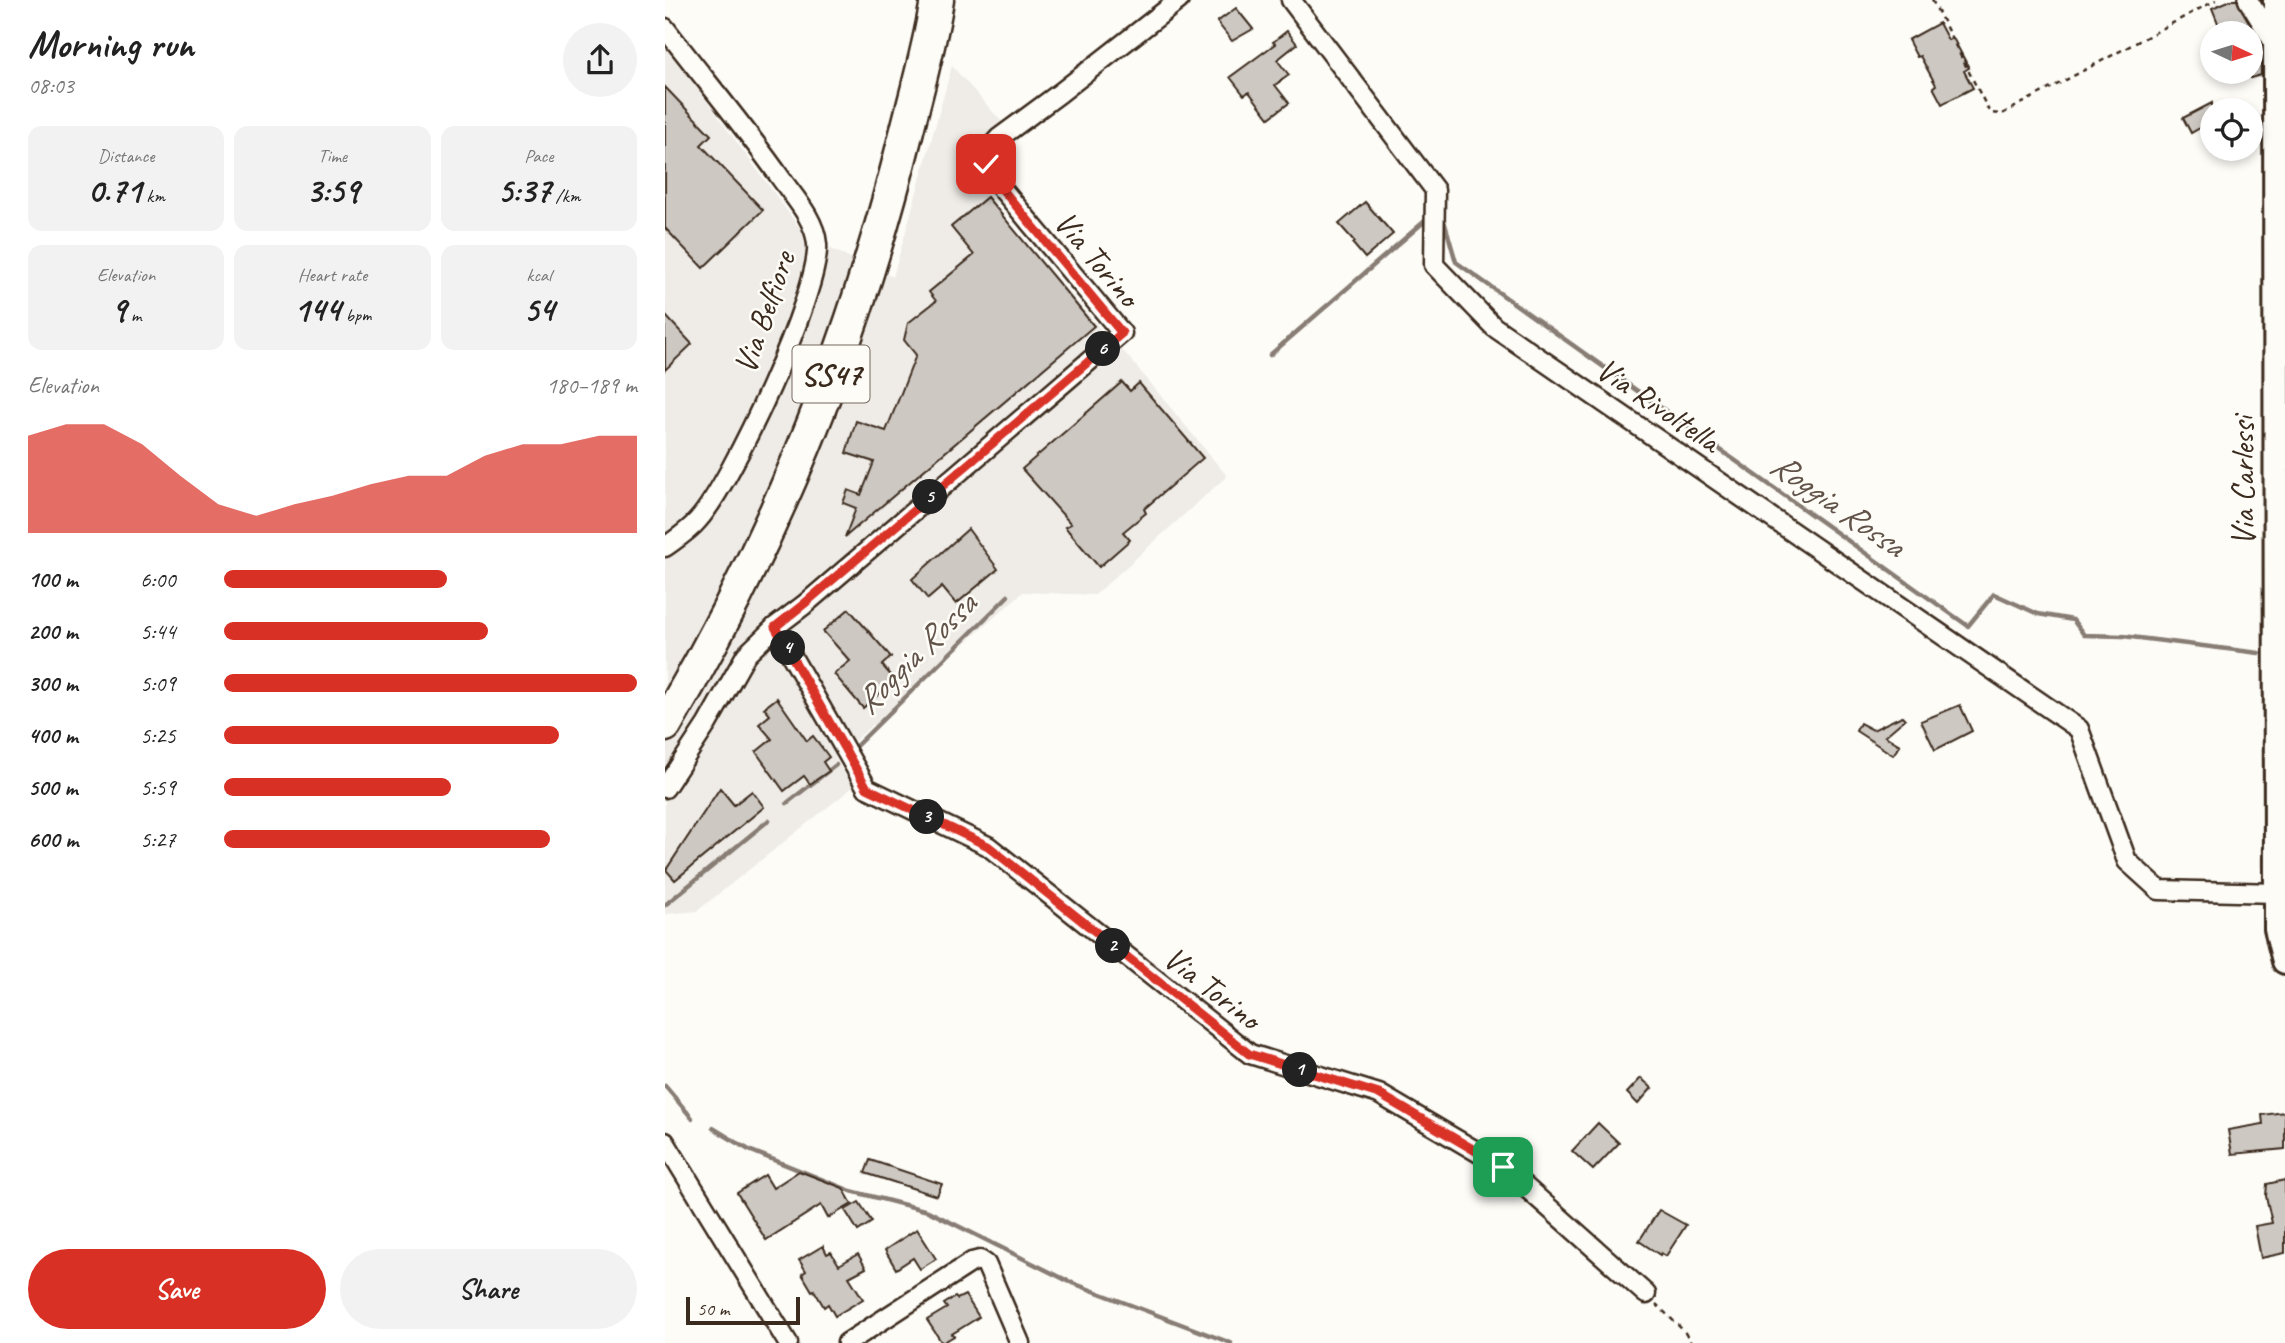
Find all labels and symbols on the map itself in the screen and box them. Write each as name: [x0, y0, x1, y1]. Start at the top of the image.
north arrow: [2200, 21, 2263, 84]
pin: [956, 134, 1016, 194]
street label: Via Torino: [1045, 202, 1151, 318]
street label: Via Belfiore: [724, 244, 805, 379]
pin: 6: [1085, 332, 1121, 366]
road number: SS47: [793, 346, 869, 402]
street label: Via Rivoltella: [1588, 348, 1731, 463]
street label: Via Carlessi: [2222, 412, 2264, 546]
water label: Roggia Rossa: [1762, 442, 1916, 569]
pin: 5: [912, 480, 947, 514]
water label: Roggia Rossa: [845, 581, 988, 724]
pin: 4: [771, 630, 805, 666]
pin: 3: [909, 800, 945, 834]
pin: 2: [1095, 928, 1131, 964]
street label: Via Torino: [1155, 937, 1272, 1041]
pin: 1: [1283, 1052, 1317, 1088]
pin: [1473, 1137, 1533, 1197]
scale bar: [686, 1294, 800, 1326]

